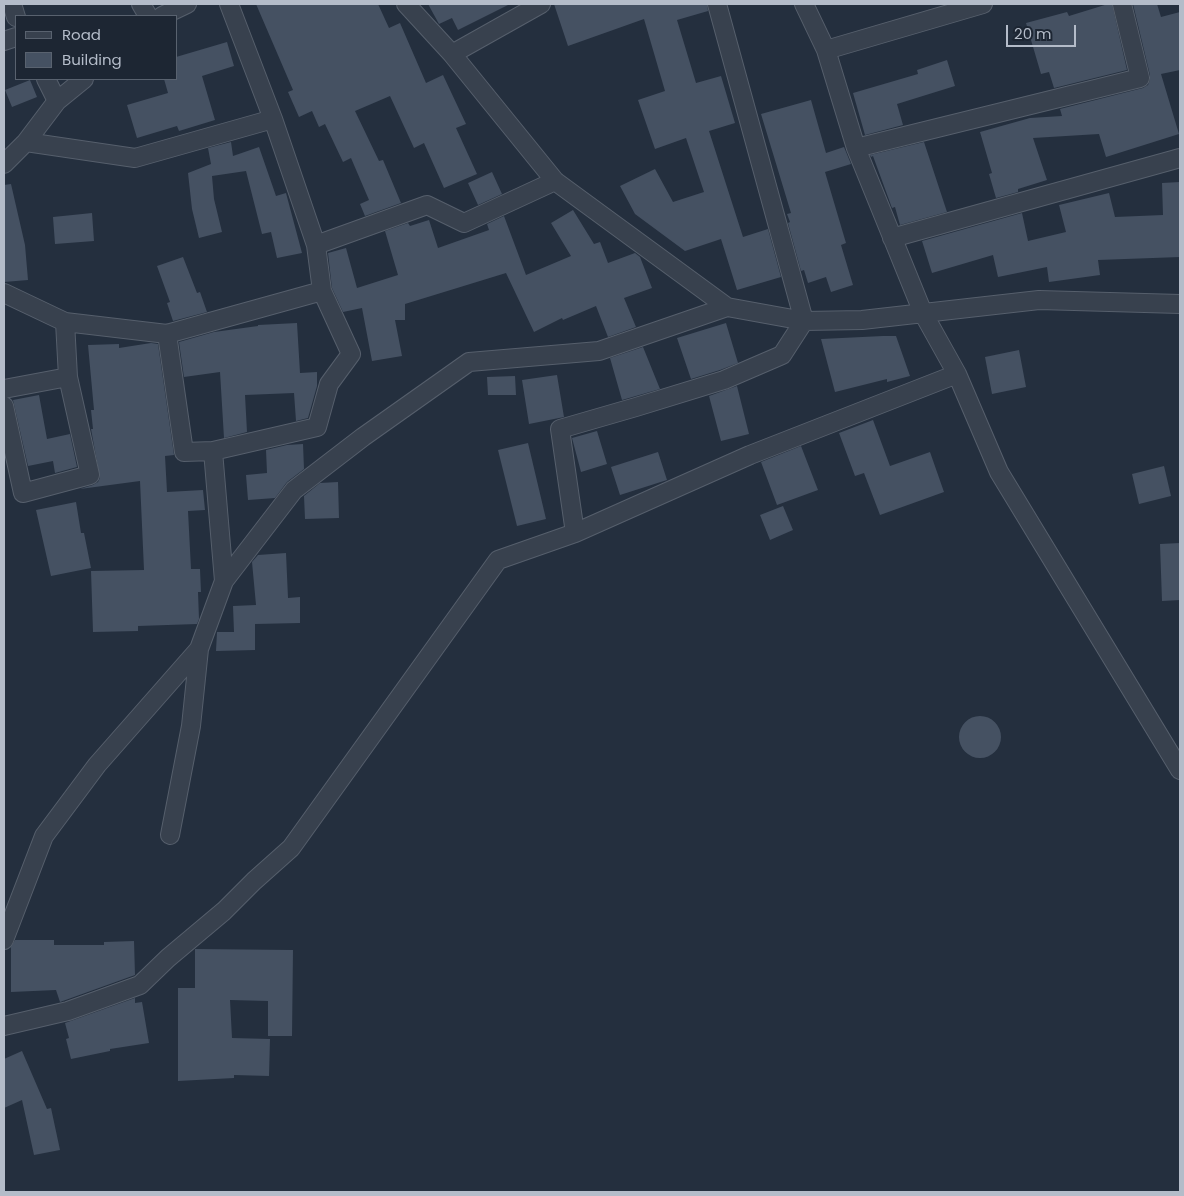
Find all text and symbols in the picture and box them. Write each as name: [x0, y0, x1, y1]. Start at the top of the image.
legend: [15, 15, 178, 80]
scale bar: [1009, 15, 1079, 47]
text: 20 m: [1014, 23, 1052, 44]
text: Road: [62, 24, 101, 45]
text: Building: [62, 49, 122, 70]

